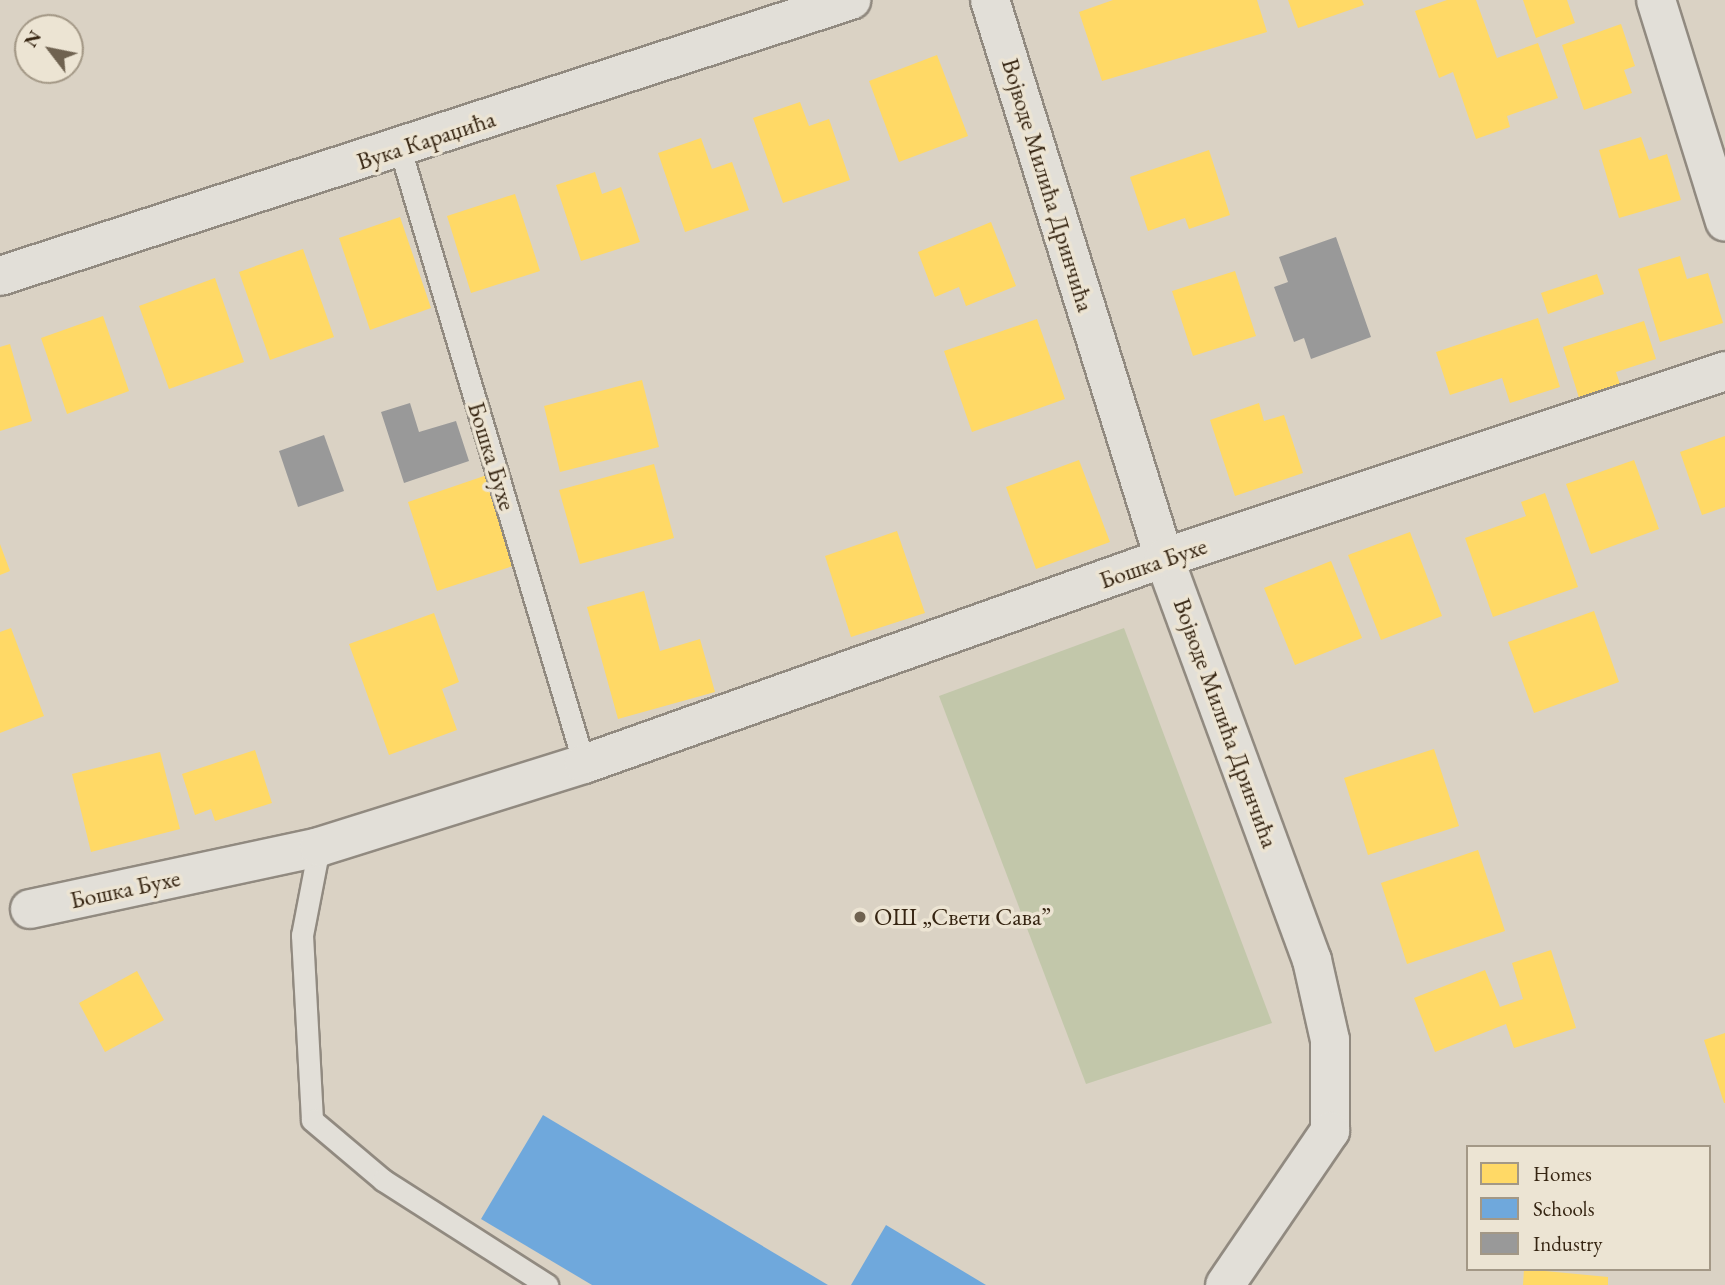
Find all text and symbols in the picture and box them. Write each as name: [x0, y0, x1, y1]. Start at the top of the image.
north arrow: [14, 14, 84, 84]
text: N: [18, 26, 47, 52]
street label: Војводе Милића Дринчића: [996, 55, 1100, 315]
street label: Вука Караџића: [353, 104, 499, 176]
street label: Бошка Бухе: [462, 398, 522, 514]
street label: Бошка Бухе: [1095, 531, 1211, 595]
street label: Војводе Милића Дринчића: [1167, 594, 1285, 852]
street label: Бошка Бухе: [67, 863, 183, 915]
place label: ОШ „Свети Сава”: [874, 903, 1051, 931]
marker: ОШ „Свети Сава”: [852, 909, 868, 925]
legend: [1466, 1145, 1711, 1271]
text: Homes: [1533, 1160, 1592, 1187]
text: Schools: [1533, 1195, 1594, 1222]
text: Industry: [1533, 1230, 1603, 1257]

